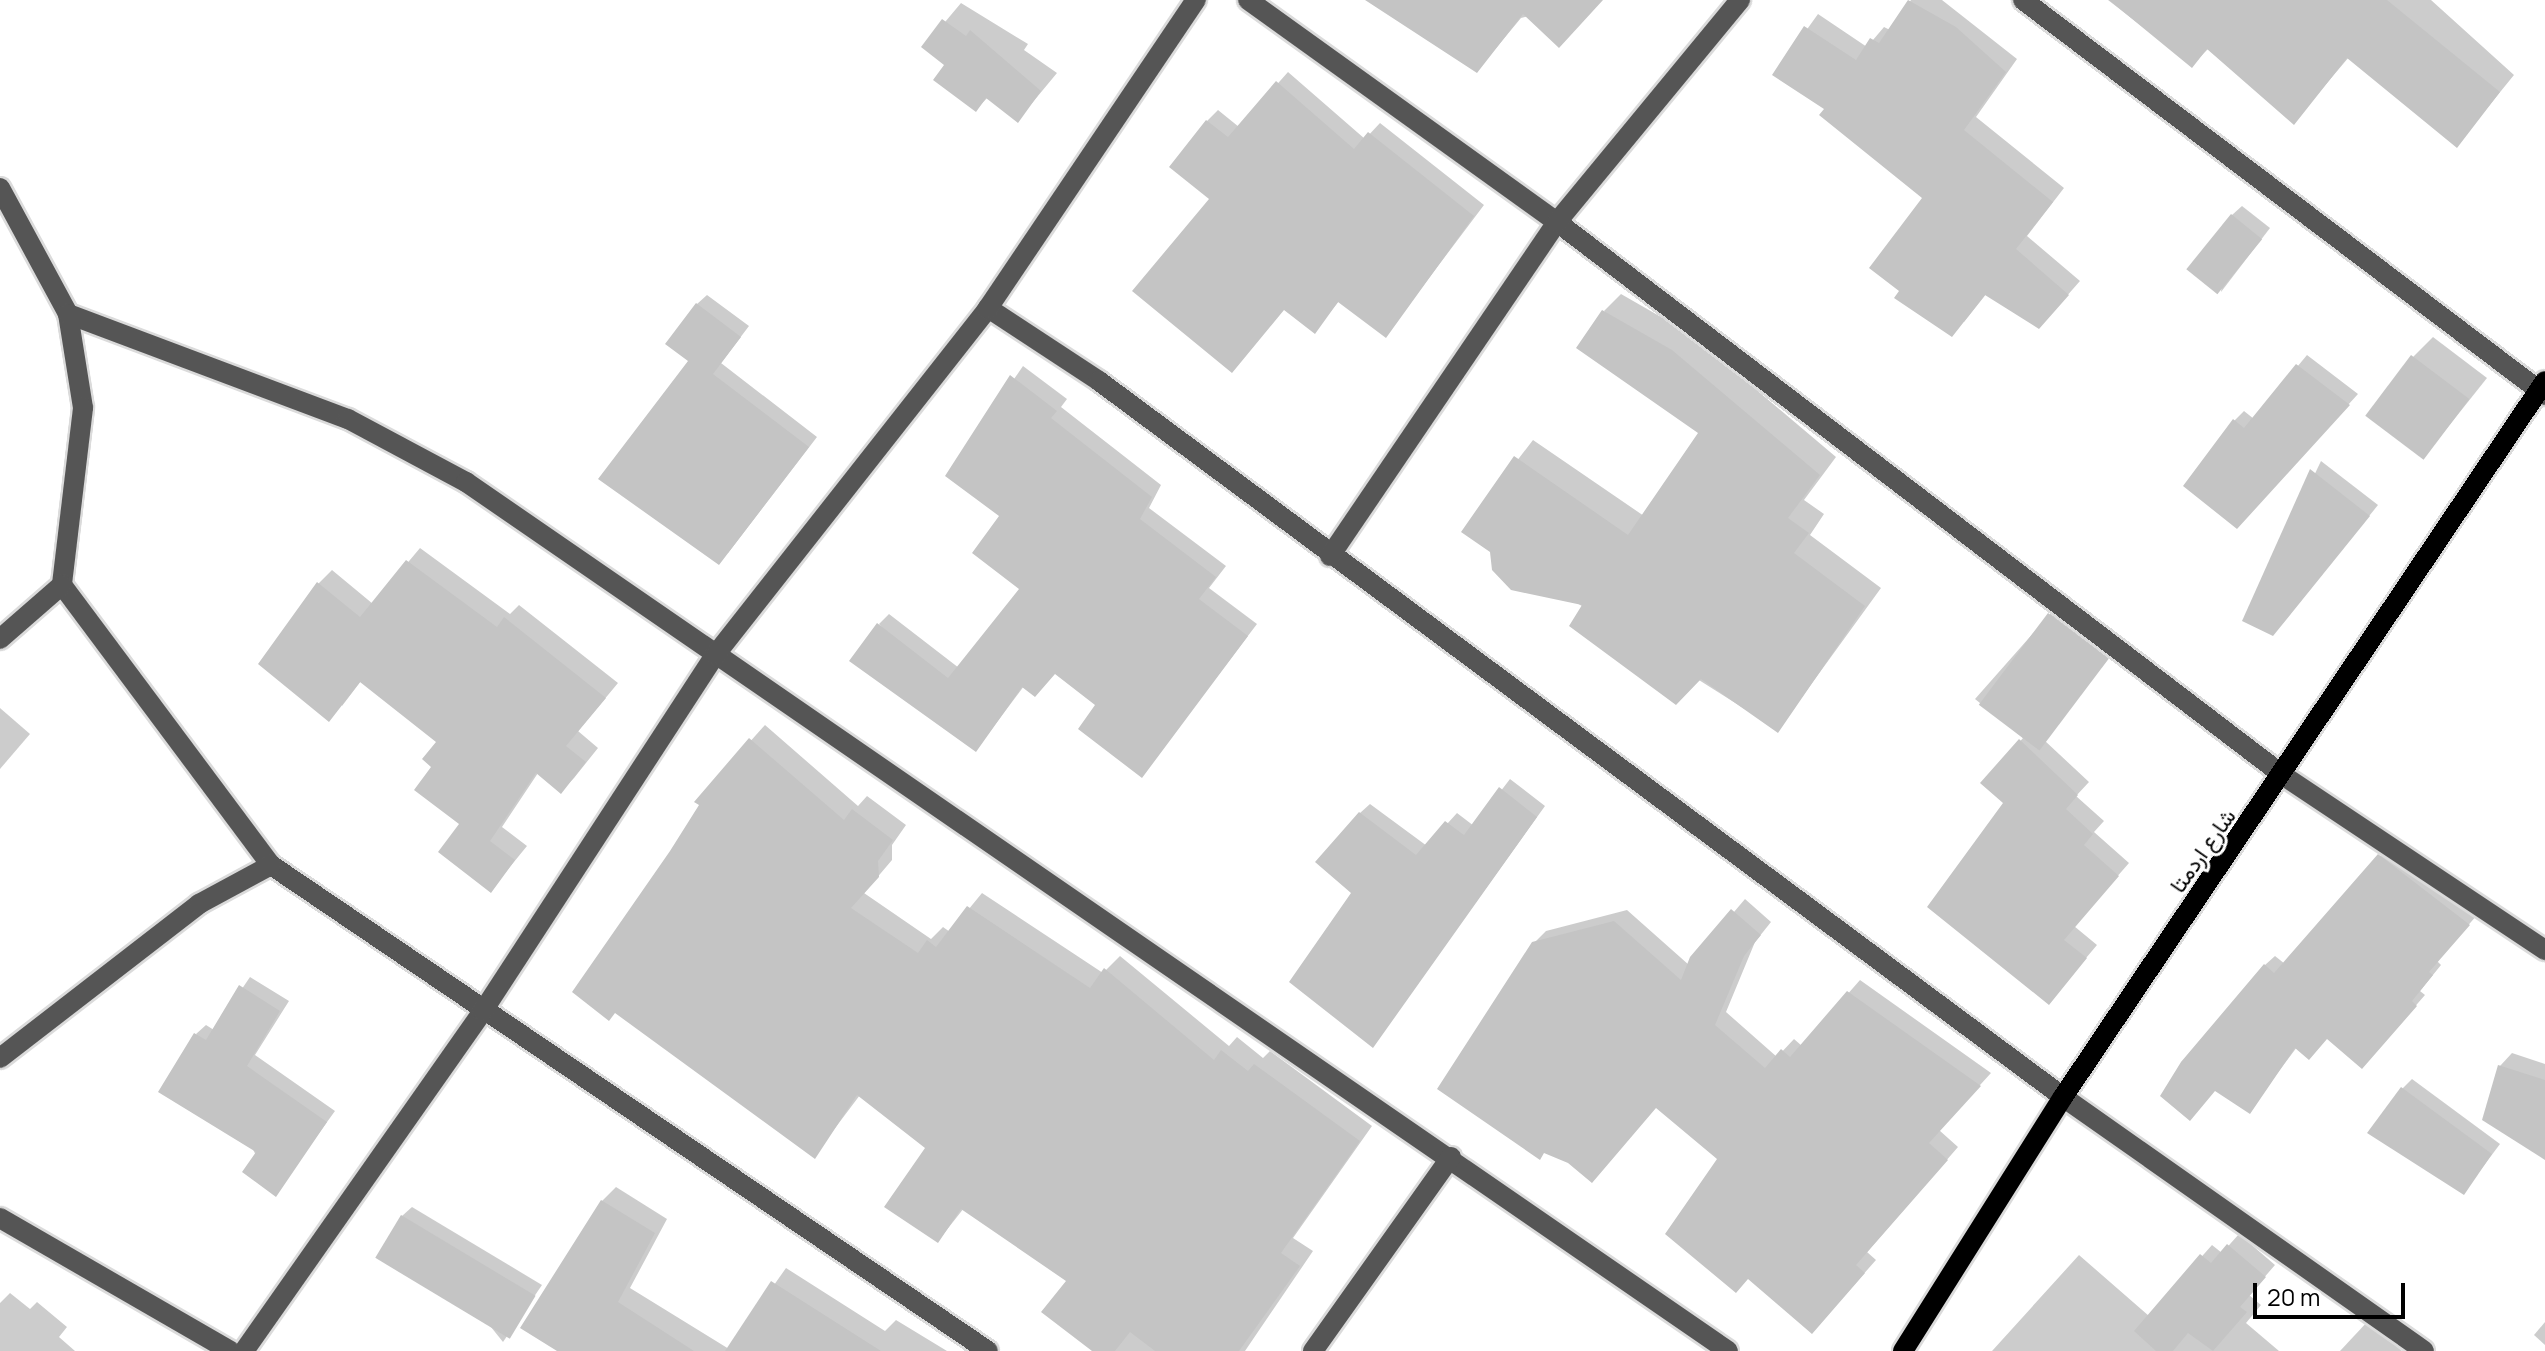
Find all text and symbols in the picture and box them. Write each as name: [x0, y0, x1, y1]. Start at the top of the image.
street label: شارع اردمتا: [2165, 804, 2241, 898]
scale bar: [2257, 1267, 2409, 1317]
text: 20 m: [2267, 1280, 2320, 1313]

